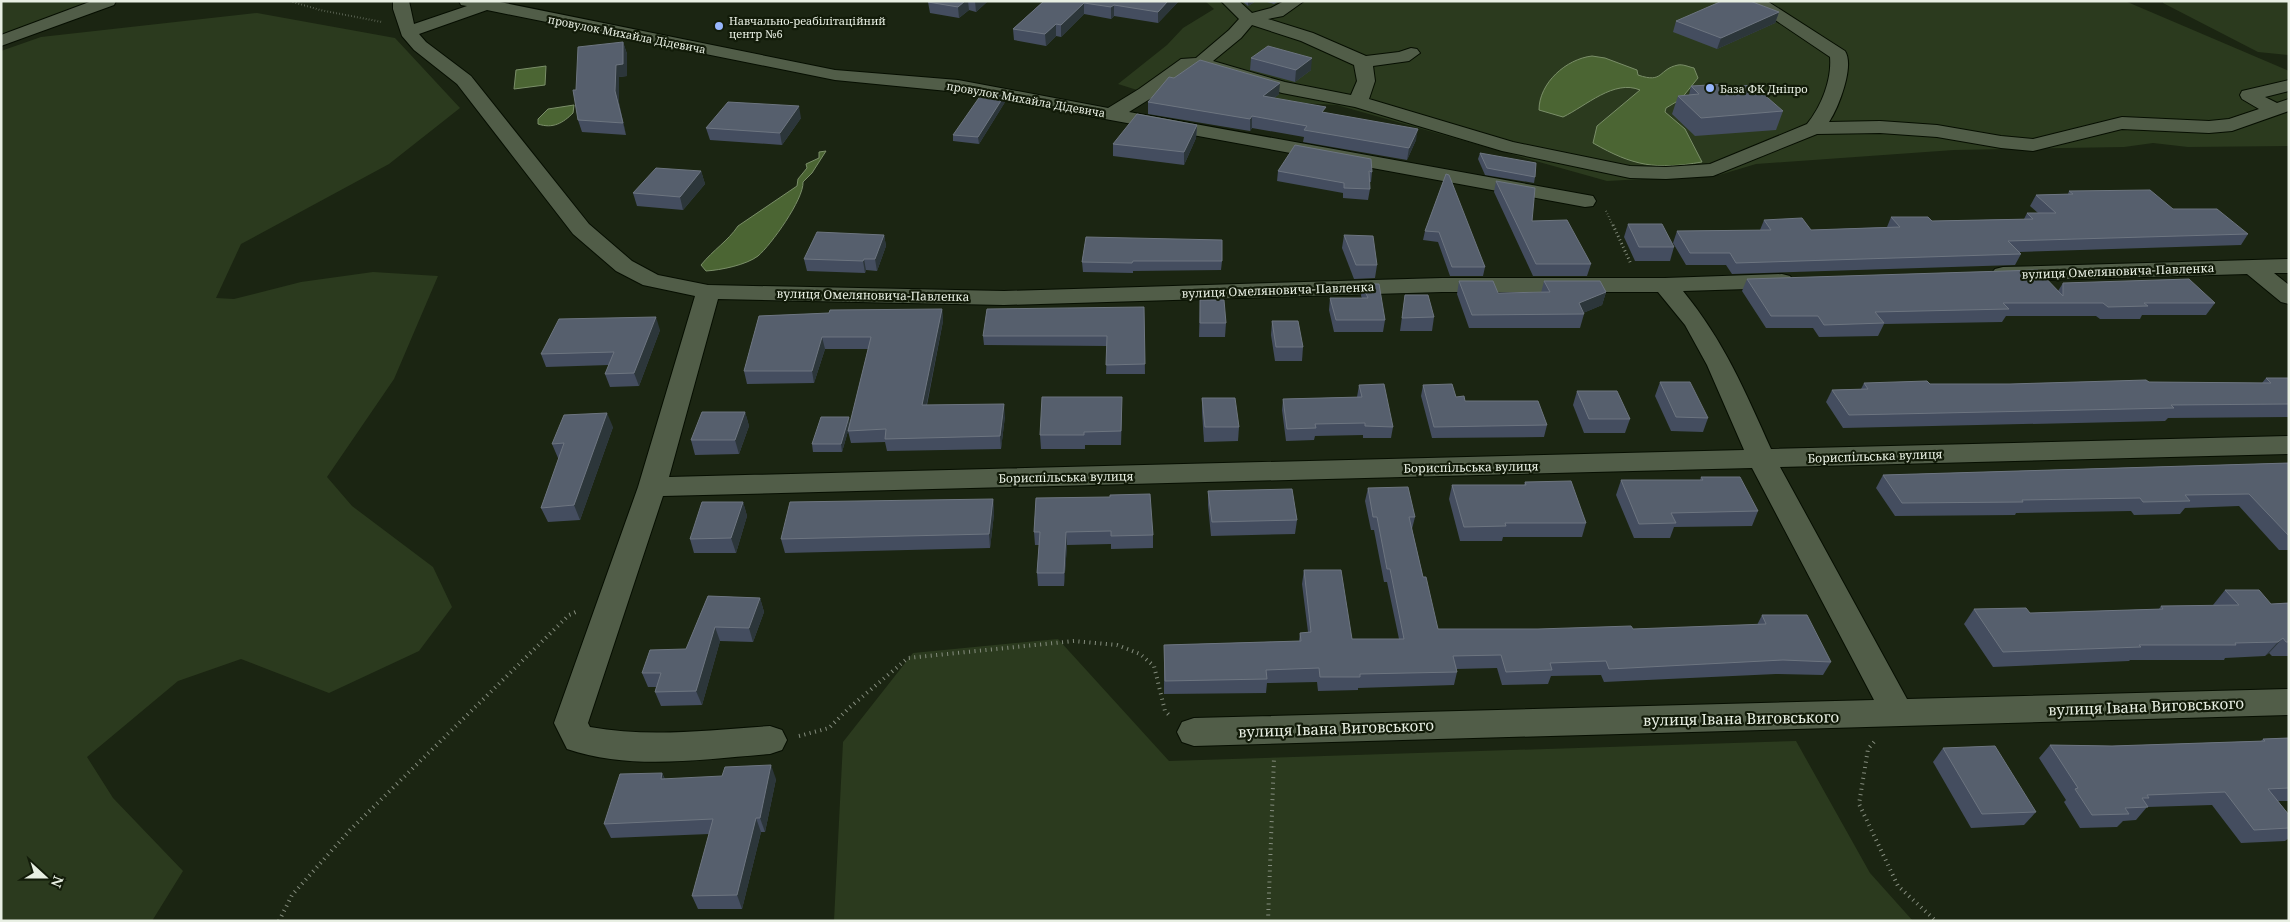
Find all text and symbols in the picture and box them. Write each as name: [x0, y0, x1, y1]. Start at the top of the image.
street label: провулок Михайла Дідевича: [547, 11, 707, 57]
place label: Навчально-реабілітаційний центр №6: [729, 13, 886, 41]
marker: Навчально-реабілітаційний центр №6: [713, 20, 725, 32]
street label: провулок Михайла Дідевича: [946, 78, 1106, 120]
place label: База ФК Дніпро: [1720, 81, 1808, 96]
marker: База ФК Дніпро: [1704, 82, 1716, 94]
street label: вулиця Омеляновича-Павленка: [2021, 259, 2215, 283]
street label: вулиця Омеляновича-Павленка: [1181, 278, 1375, 302]
street label: вулиця Омеляновича-Павленка: [776, 285, 970, 305]
street label: Бориспільська вулиця: [1807, 445, 1943, 467]
street label: Бориспільська вулиця: [1403, 457, 1539, 477]
street label: Бориспільська вулиця: [998, 467, 1134, 487]
street label: вулиця Івана Виговського: [2048, 693, 2244, 719]
street label: вулиця Івана Виговського: [1643, 706, 1839, 730]
street label: вулиця Івана Виговського: [1238, 715, 1434, 741]
north arrow: [20, 852, 70, 902]
text: N: [47, 873, 68, 890]

